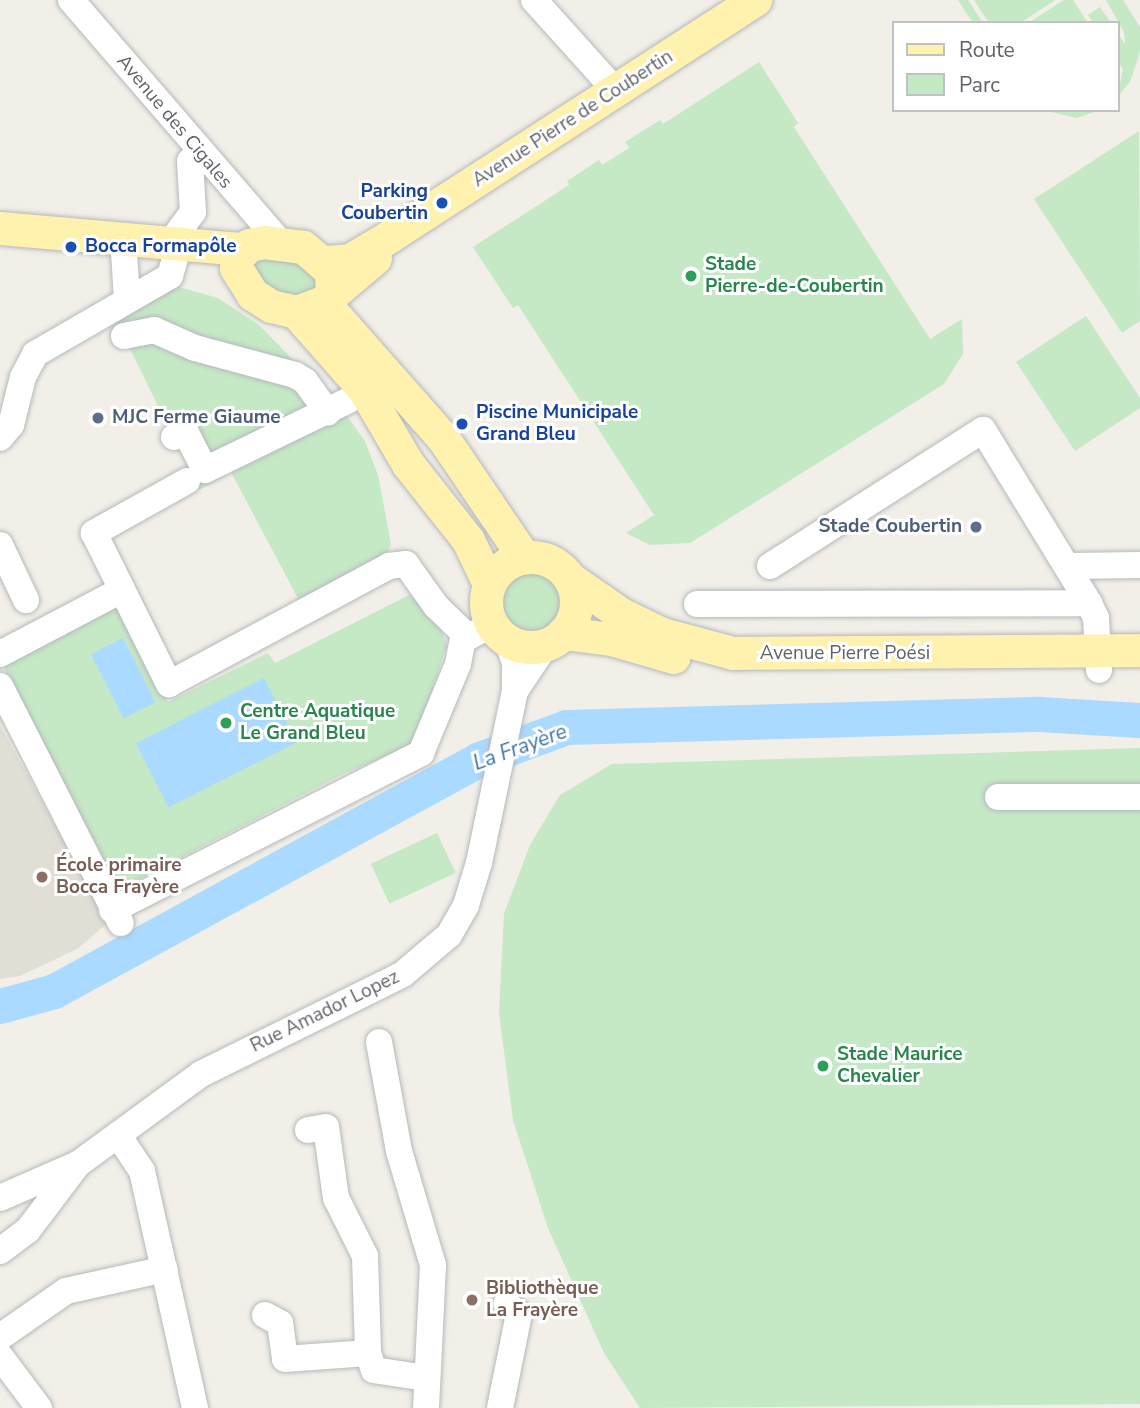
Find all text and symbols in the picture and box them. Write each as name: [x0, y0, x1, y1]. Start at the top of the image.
legend: [892, 21, 1119, 112]
text: Route: [959, 36, 1015, 64]
street label: Avenue Pierre de Coubertin: [469, 46, 677, 192]
street label: Avenue des Cigales: [111, 50, 237, 194]
text: Parc: [959, 71, 1000, 99]
place label: Parking Coubertin: [341, 181, 428, 225]
marker: Parking Coubertin: [434, 195, 450, 211]
place label: Bocca Formapôle: [85, 236, 237, 258]
marker: Bocca Formapôle: [63, 239, 79, 255]
place label: Stade Pierre-de-Coubertin: [705, 254, 884, 298]
marker: Stade Pierre-de-Coubertin: [683, 268, 699, 284]
place label: Piscine Municipale Grand Bleu: [476, 402, 638, 446]
place label: MJC Ferme Giaume: [112, 407, 281, 429]
marker: MJC Ferme Giaume: [90, 410, 106, 426]
marker: Piscine Municipale Grand Bleu: [454, 416, 470, 432]
place label: Stade Coubertin: [818, 516, 962, 538]
marker: Stade Coubertin: [968, 519, 984, 535]
street label: Avenue Pierre Poési: [760, 643, 930, 665]
place label: Centre Aquatique Le Grand Bleu: [240, 701, 395, 745]
marker: Centre Aquatique Le Grand Bleu: [218, 715, 234, 731]
water label: La Frayère: [470, 718, 570, 776]
place label: École primaire Bocca Frayère: [56, 855, 182, 899]
marker: École primaire Bocca Frayère: [34, 869, 50, 885]
street label: Rue Amador Lopez: [247, 966, 403, 1058]
place label: Stade Maurice Chevalier: [837, 1044, 963, 1088]
marker: Stade Maurice Chevalier: [815, 1058, 831, 1074]
place label: Bibliothèque La Frayère: [486, 1278, 598, 1322]
marker: Bibliothèque La Frayère: [464, 1292, 480, 1308]

